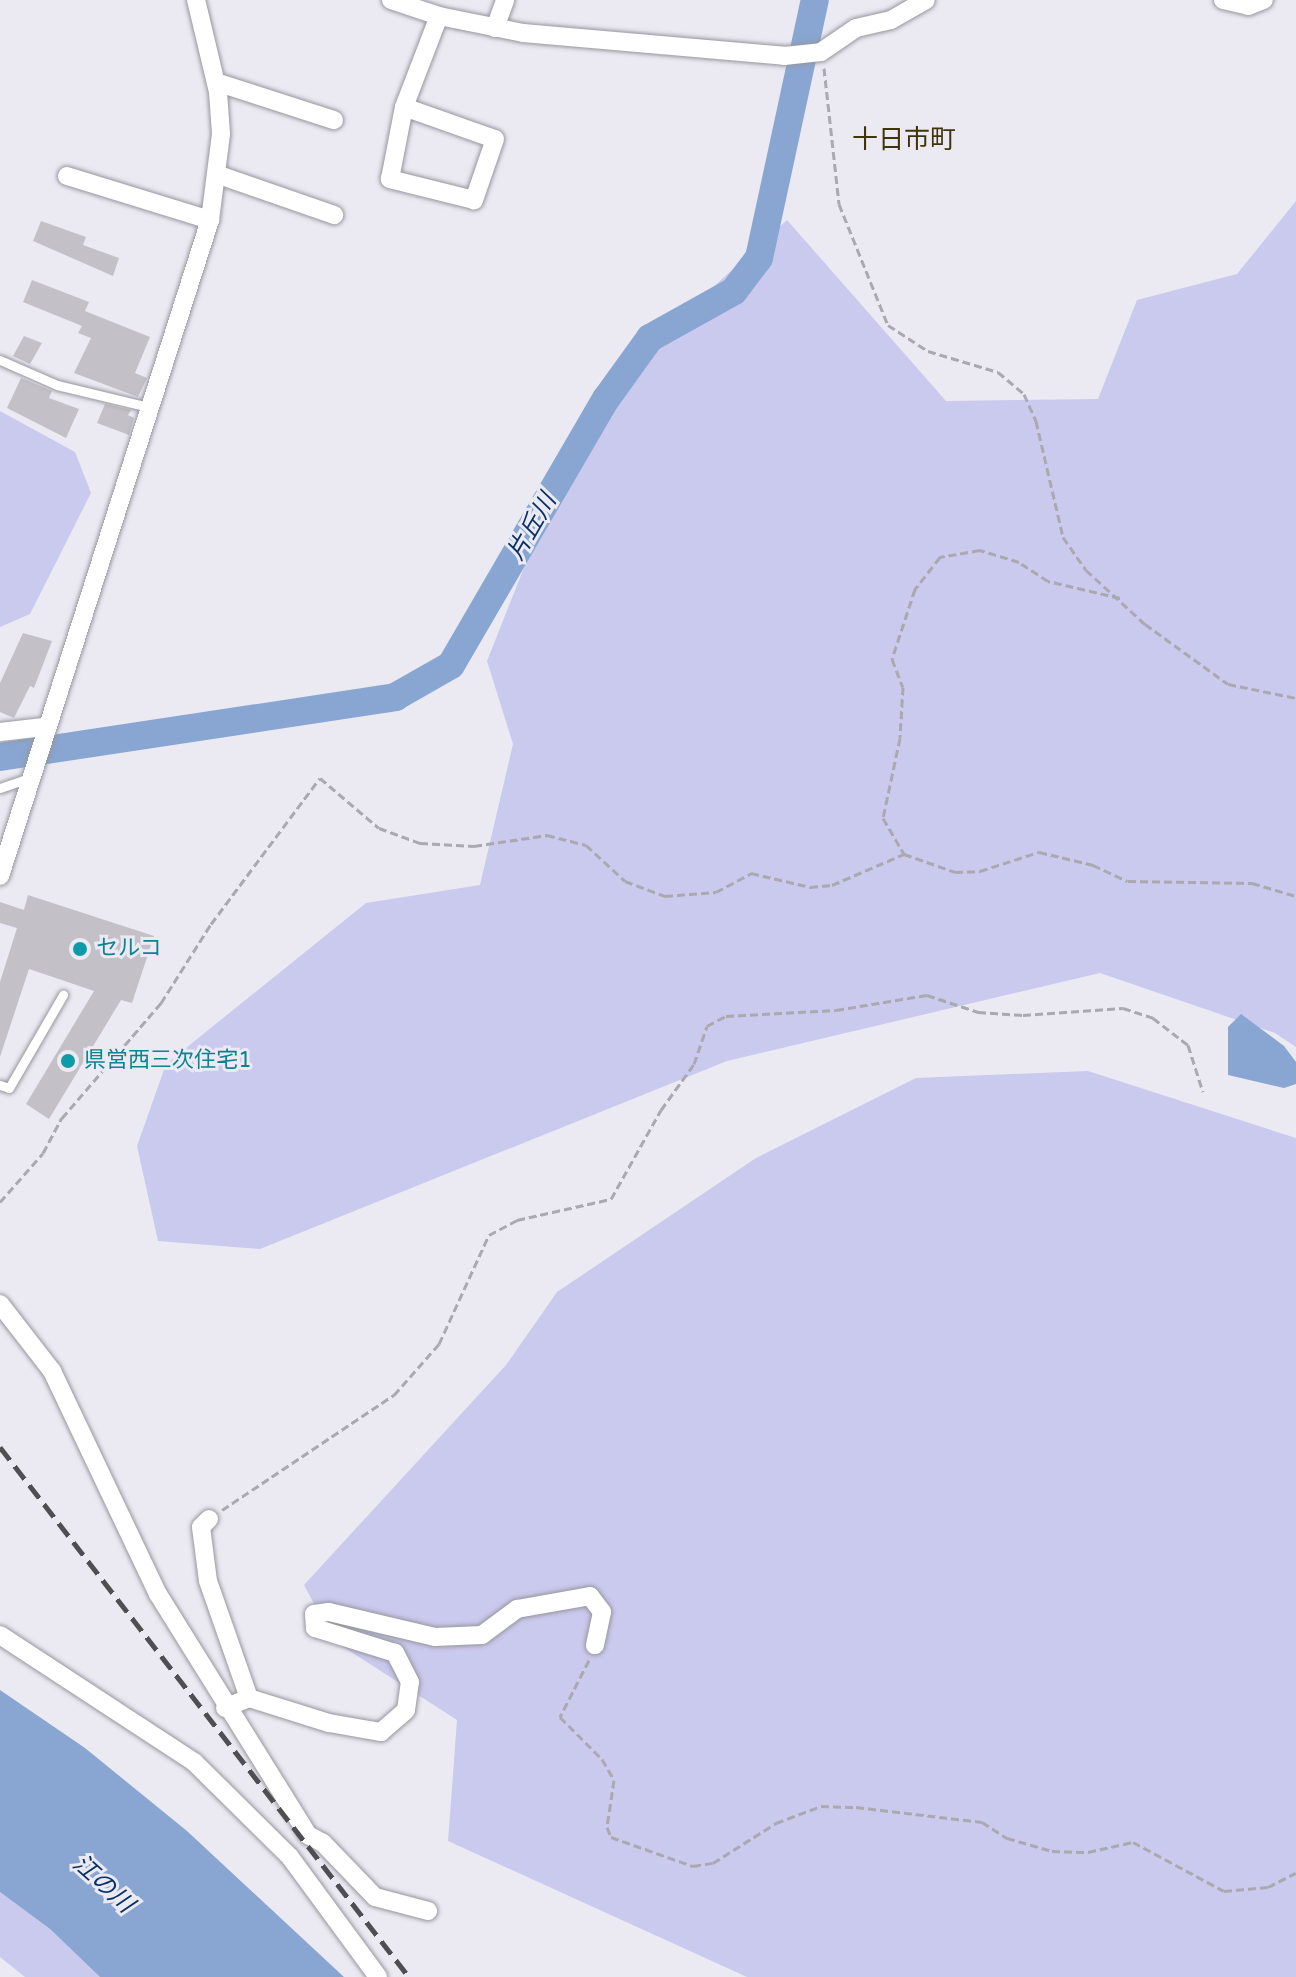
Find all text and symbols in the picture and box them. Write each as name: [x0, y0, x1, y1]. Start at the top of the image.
district label: 十日市町: [852, 124, 956, 156]
water label: 片丘川: [502, 489, 562, 565]
place label: セルコ: [96, 936, 162, 962]
marker: セルコ: [71, 940, 89, 958]
place label: 県営西三次住宅1: [84, 1048, 252, 1074]
marker: 県営西三次住宅1: [59, 1052, 77, 1070]
water label: 江の川: [67, 1849, 139, 1919]

